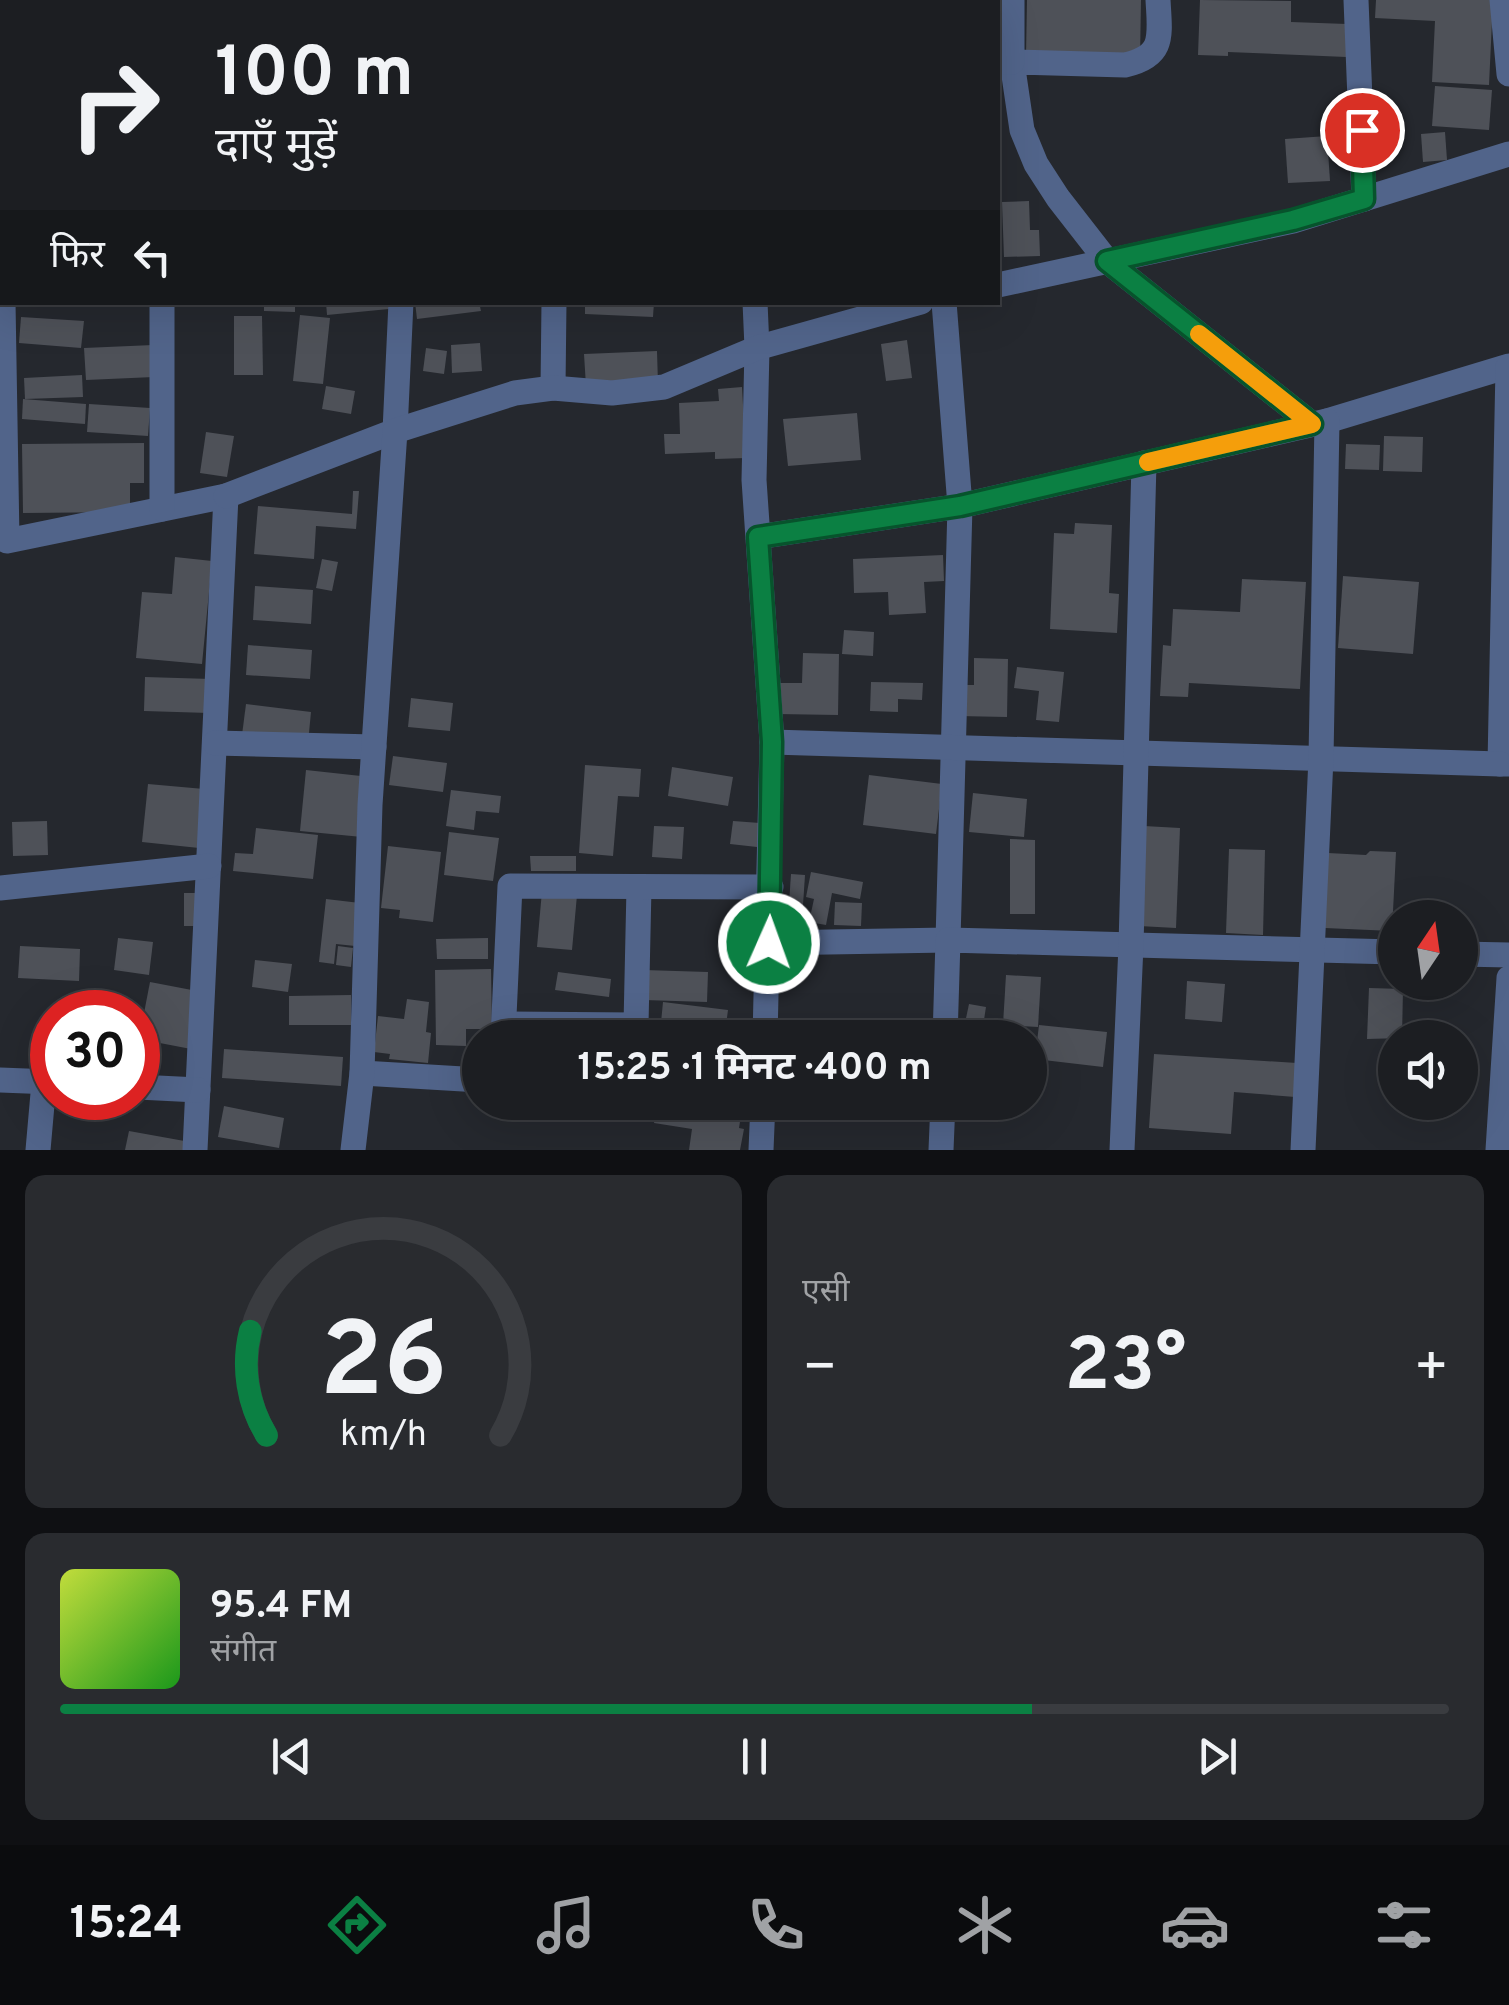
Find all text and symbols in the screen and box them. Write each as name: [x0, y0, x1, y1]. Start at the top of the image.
text: 100 m: [215, 32, 414, 121]
icon: right: [50, 40, 180, 170]
pin: [1320, 88, 1405, 173]
icon: arrive: [1335, 103, 1390, 158]
text: दाएँ मुड़ें: [215, 119, 337, 176]
icon: left: [125, 230, 180, 285]
text: फिर: [50, 233, 105, 282]
position arrow: [717, 891, 821, 995]
north arrow: [1378, 900, 1478, 1000]
map controls: [1378, 900, 1478, 1120]
speed limit sign: 30: [30, 990, 160, 1120]
button: sound: [1378, 1020, 1478, 1120]
text: 15:25 · 1 मिनट · 400 m: [578, 1045, 931, 1094]
text: एसी: [802, 1273, 850, 1313]
text: 26: [320, 1301, 447, 1433]
text: 23°: [1064, 1322, 1187, 1417]
text: −: [802, 1335, 837, 1405]
text: +: [1414, 1335, 1449, 1405]
text: km/h: [340, 1413, 427, 1459]
text: 95.4 FM: [210, 1583, 352, 1632]
text: संगीत: [210, 1633, 276, 1673]
icon: previous: [264, 1729, 319, 1784]
icon: pause: [727, 1729, 782, 1784]
icon: next: [1190, 1729, 1245, 1784]
icon: directions: [322, 1890, 392, 1960]
icon: music: [531, 1890, 601, 1960]
icon: phone: [741, 1890, 811, 1960]
icon: climate: [950, 1890, 1020, 1960]
icon: car: [1160, 1890, 1230, 1960]
icon: filters: [1369, 1890, 1439, 1960]
text: 15:24: [70, 1897, 183, 1954]

